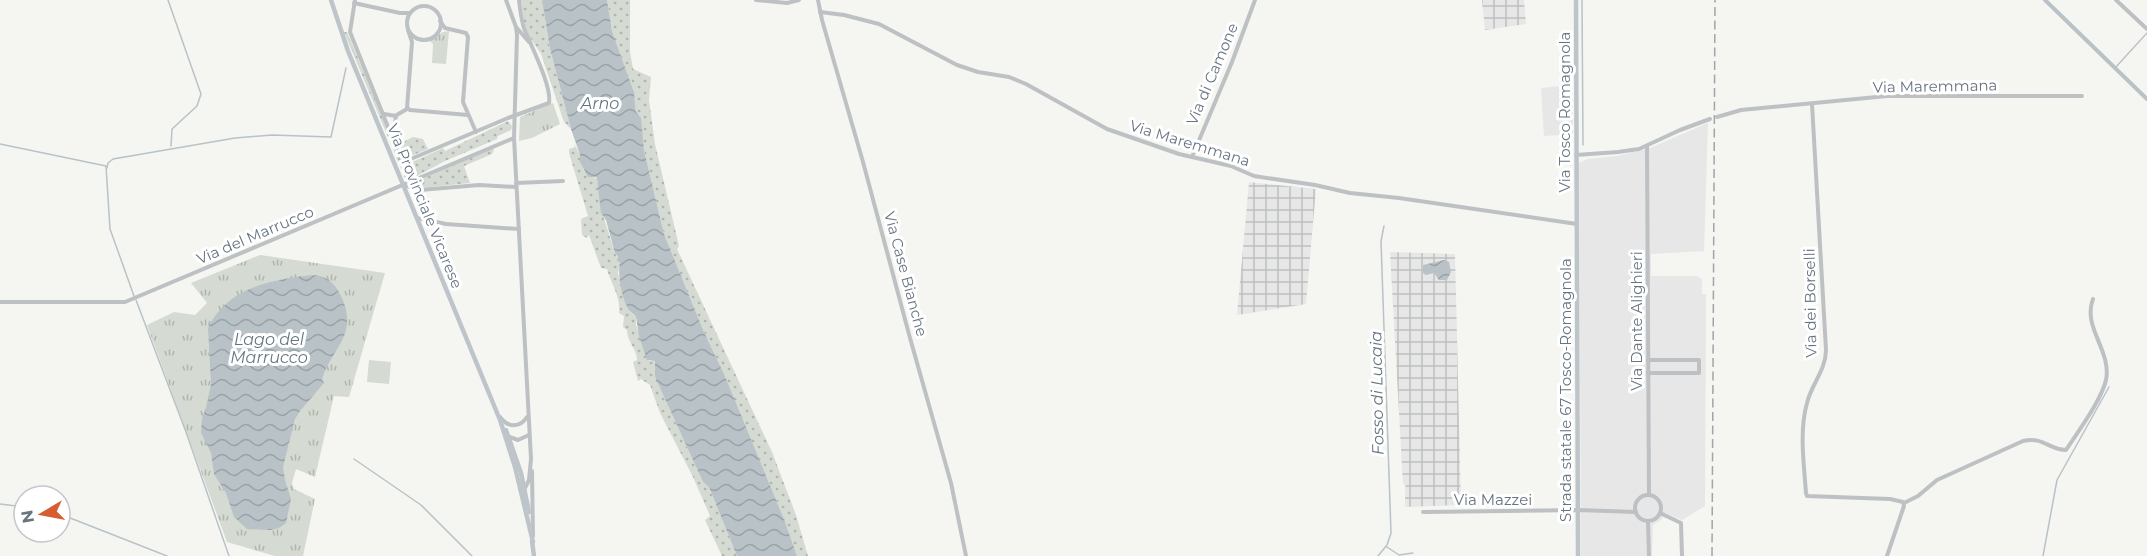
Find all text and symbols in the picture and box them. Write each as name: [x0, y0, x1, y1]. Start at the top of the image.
street label: Via di Camone: [1182, 20, 1242, 128]
street label: Via Tosco Romagnola: [1555, 32, 1574, 192]
street label: Via Maremmana: [1872, 75, 1998, 97]
water label: Arno: [580, 94, 619, 113]
street label: Via Maremmana: [1128, 116, 1252, 170]
street label: Via Provinciale Vicarese: [383, 121, 467, 291]
street label: Via del Marrucco: [194, 202, 316, 268]
street label: Via Case Bianche: [880, 209, 932, 339]
street label: Via dei Borselli: [1800, 248, 1820, 358]
street label: Via Dante Alighieri: [1627, 251, 1646, 391]
street label: Strada statale 67 Tosco-Romagnola: [1556, 258, 1575, 522]
water label: Lago del Marrucco: [230, 330, 308, 367]
water label: Fosso di Lucaia: [1366, 331, 1388, 455]
north arrow: [12, 484, 72, 544]
street label: Via Mazzei: [1454, 490, 1532, 509]
text: N: [17, 508, 38, 525]

